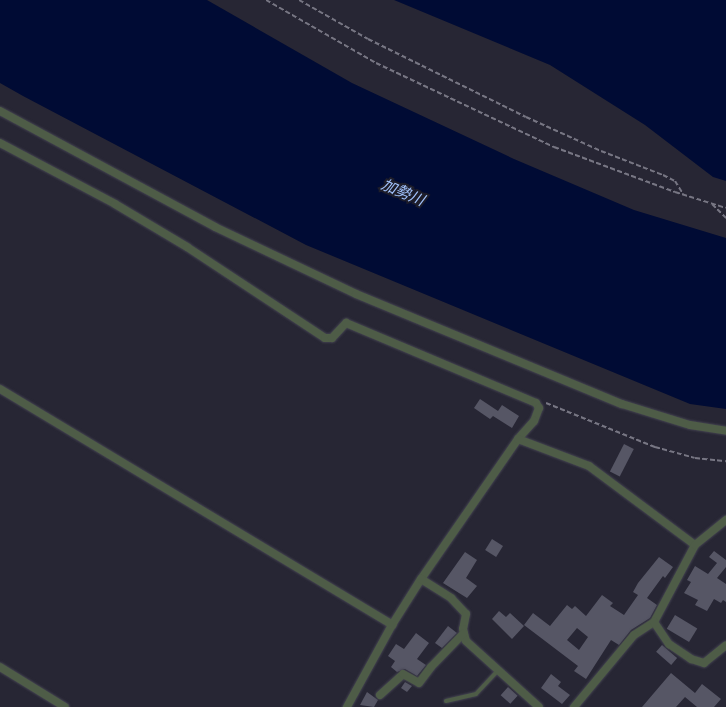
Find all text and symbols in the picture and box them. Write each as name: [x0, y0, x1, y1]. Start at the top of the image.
water label: 加勢川: [379, 175, 427, 209]

